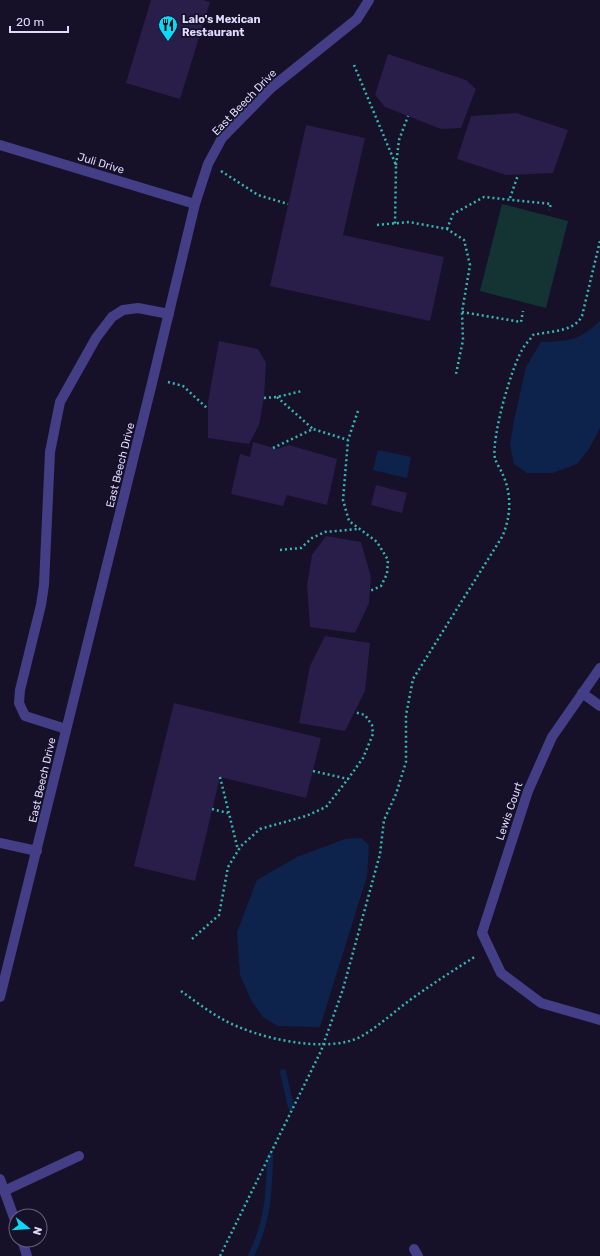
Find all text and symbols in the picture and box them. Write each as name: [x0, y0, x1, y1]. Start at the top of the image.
scale bar: [10, 8, 68, 34]
place label: Lalo's Mexican Restaurant: [182, 13, 261, 39]
restaurant icon: Lalo's Mexican Restaurant: [157, 14, 179, 42]
text: 20 m: [16, 15, 44, 29]
street label: East Beech Drive: [209, 67, 279, 138]
street label: Juli Drive: [76, 150, 126, 177]
street label: East Beech Drive: [104, 421, 137, 509]
street label: East Beech Drive: [26, 736, 59, 824]
street label: Lewis Court: [493, 780, 526, 842]
north arrow: [8, 1208, 48, 1248]
text: N: [30, 1225, 44, 1237]

